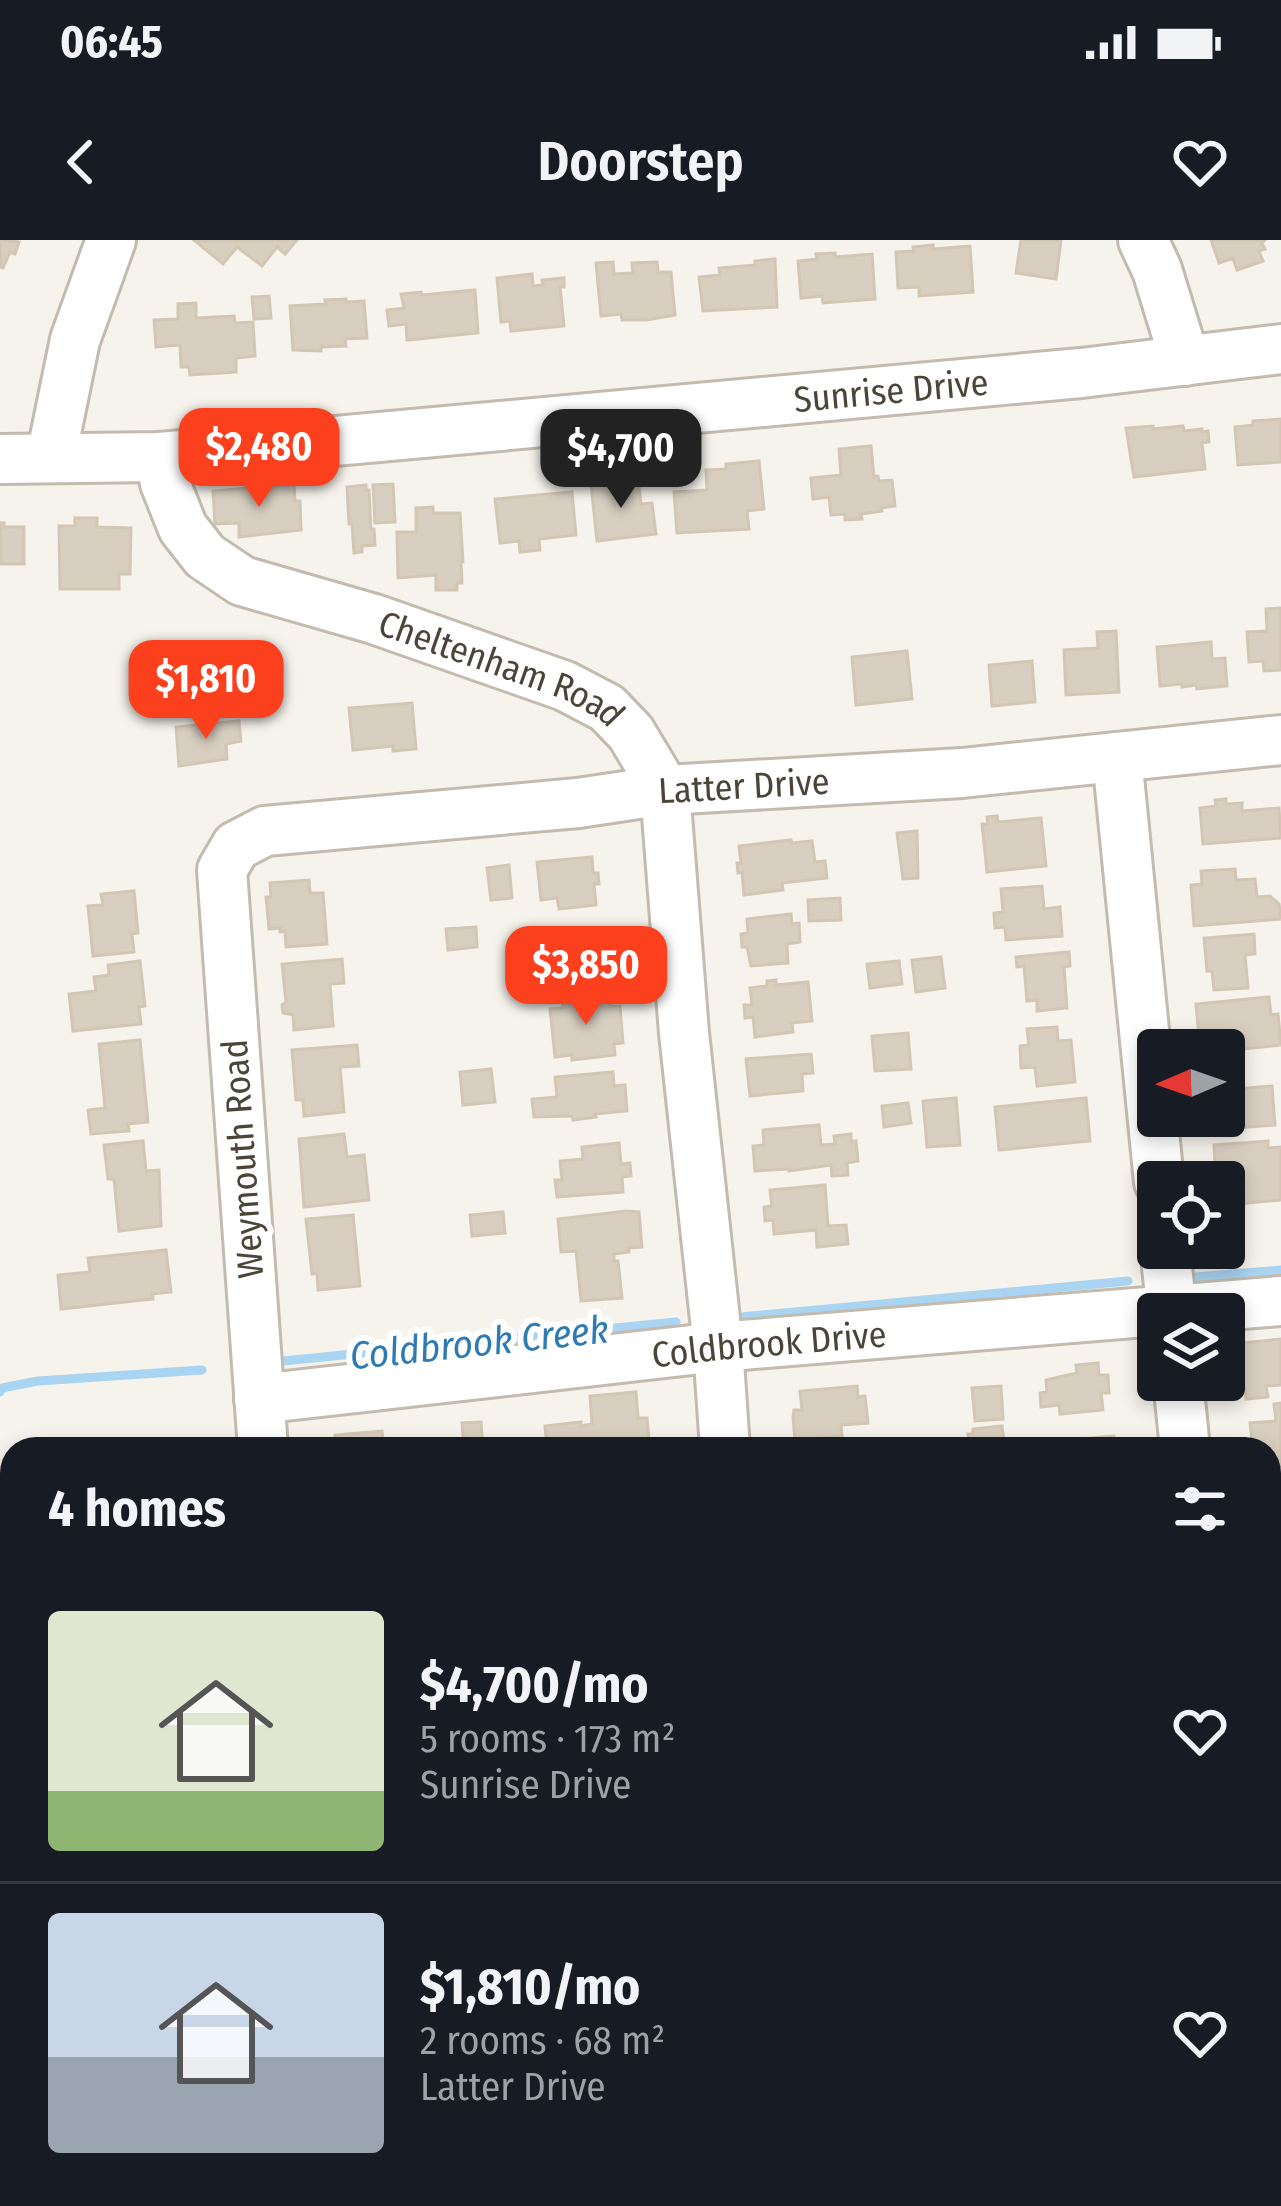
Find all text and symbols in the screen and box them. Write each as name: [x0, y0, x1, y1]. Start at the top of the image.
text: 06:45: [60, 15, 163, 69]
icon: back: [48, 129, 114, 195]
icon: heart: [1167, 129, 1233, 195]
text: Doorstep: [537, 130, 744, 194]
street label: Sunrise Drive: [792, 361, 990, 422]
pin: $2,480: [161, 408, 357, 510]
pin: $4,700: [523, 409, 719, 511]
text: $2,480: [206, 424, 312, 470]
text: $4,700: [567, 425, 675, 471]
street label: Cheltenham Road: [373, 601, 634, 736]
pin: $1,810: [108, 640, 304, 742]
text: $1,810: [156, 656, 256, 702]
street label: Latter Drive: [657, 760, 831, 813]
pin: $3,850: [488, 926, 684, 1028]
text: $3,850: [532, 942, 640, 988]
north arrow: [1137, 1029, 1245, 1137]
map controls: [1137, 1029, 1245, 1401]
street label: Weymouth Road: [213, 1038, 273, 1280]
button: locate: [1137, 1161, 1245, 1269]
button: layers: [1137, 1293, 1245, 1401]
water label: Coldbrook Creek: [347, 1307, 611, 1379]
street label: Coldbrook Drive: [649, 1312, 888, 1377]
icon: filters: [1167, 1476, 1233, 1542]
text: 4 homes: [48, 1478, 226, 1540]
text: $4,700/mo: [420, 1654, 649, 1716]
icon: home: [144, 1659, 288, 1803]
icon: heart: [1167, 1698, 1233, 1764]
text: 5 rooms · 173 m²: [420, 1716, 675, 1762]
text: Sunrise Drive: [420, 1762, 631, 1808]
text: $1,810/mo: [420, 1956, 640, 2018]
icon: home: [144, 1961, 288, 2105]
icon: heart: [1167, 2000, 1233, 2066]
text: 2 rooms · 68 m²: [420, 2018, 665, 2064]
text: Latter Drive: [420, 2064, 606, 2110]

